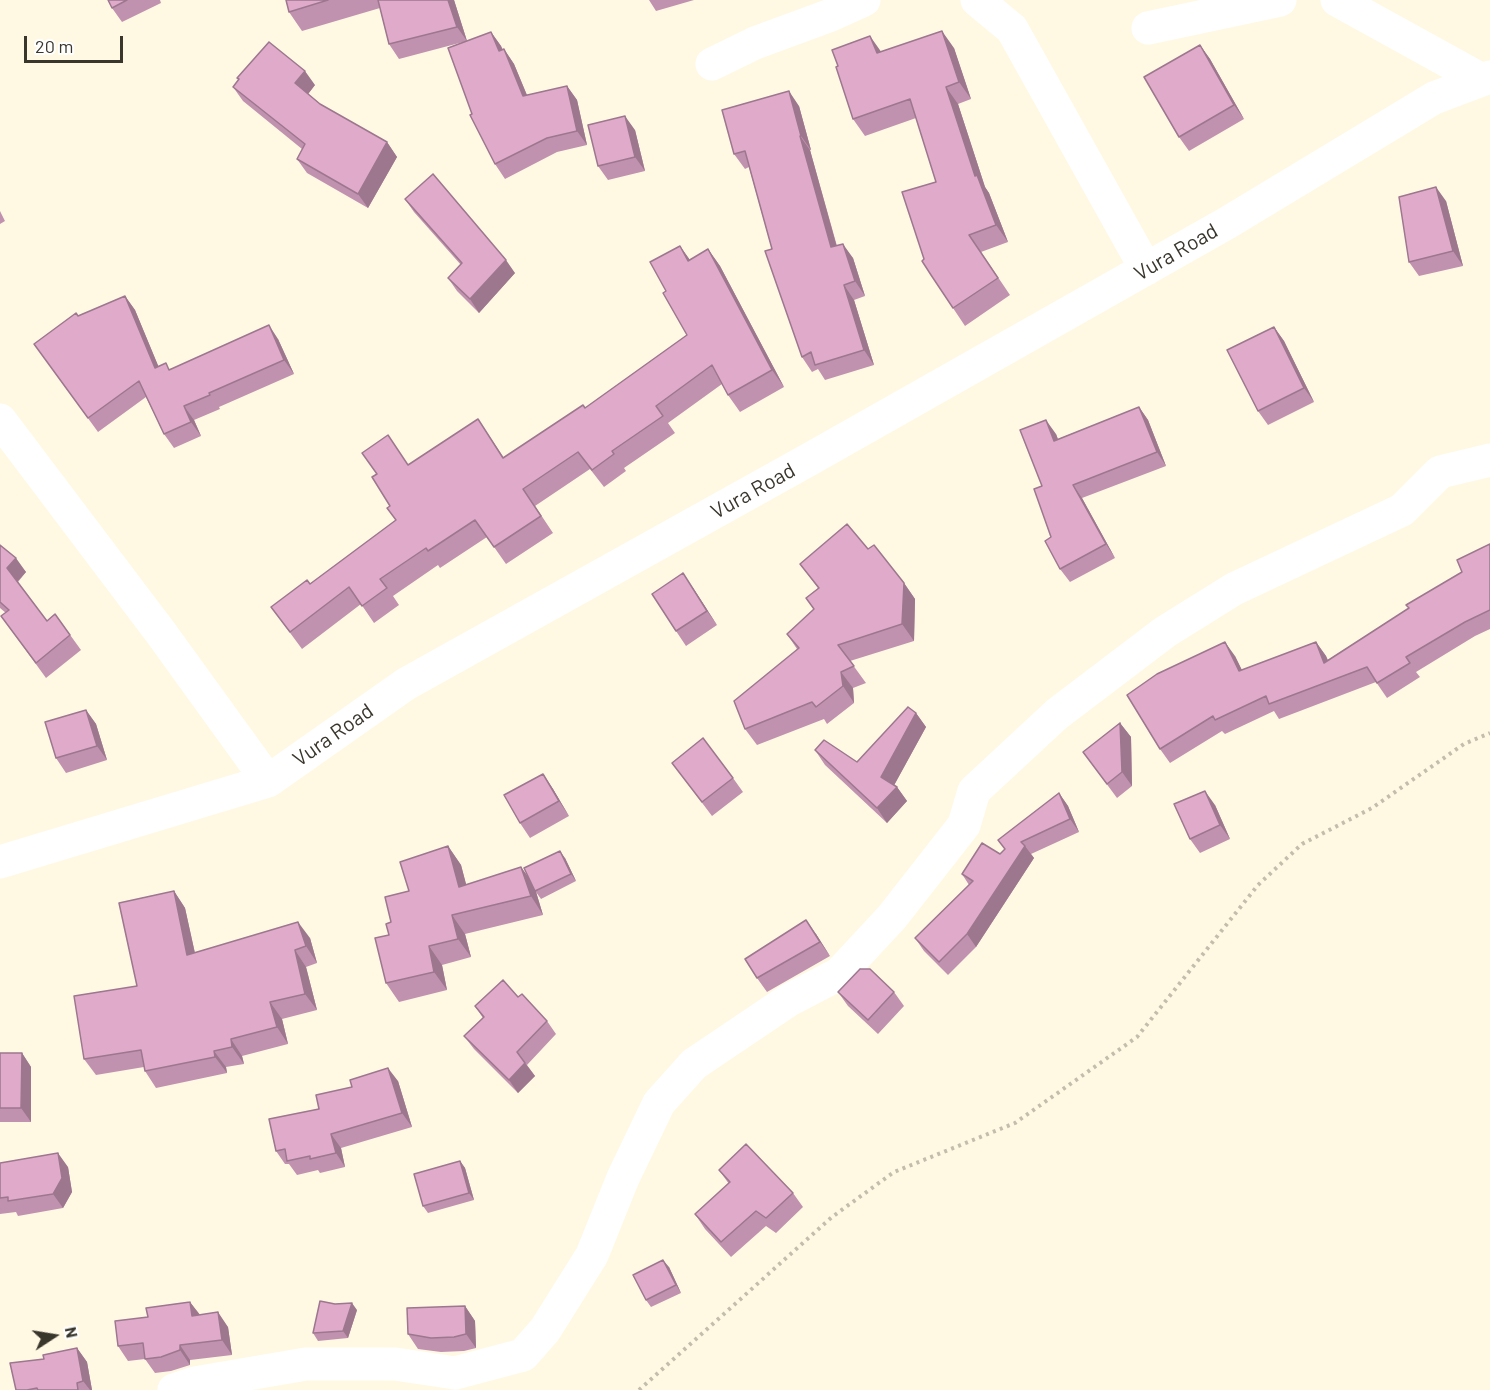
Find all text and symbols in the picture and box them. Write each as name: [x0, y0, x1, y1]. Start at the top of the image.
scale bar: [27, 24, 126, 62]
text: 20 m: [35, 35, 73, 57]
street label: Vura Road: [1130, 218, 1222, 286]
street label: Vura Road: [706, 458, 800, 524]
street label: Vura Road: [288, 698, 378, 772]
north arrow: [24, 1306, 84, 1366]
text: N: [62, 1325, 82, 1339]

